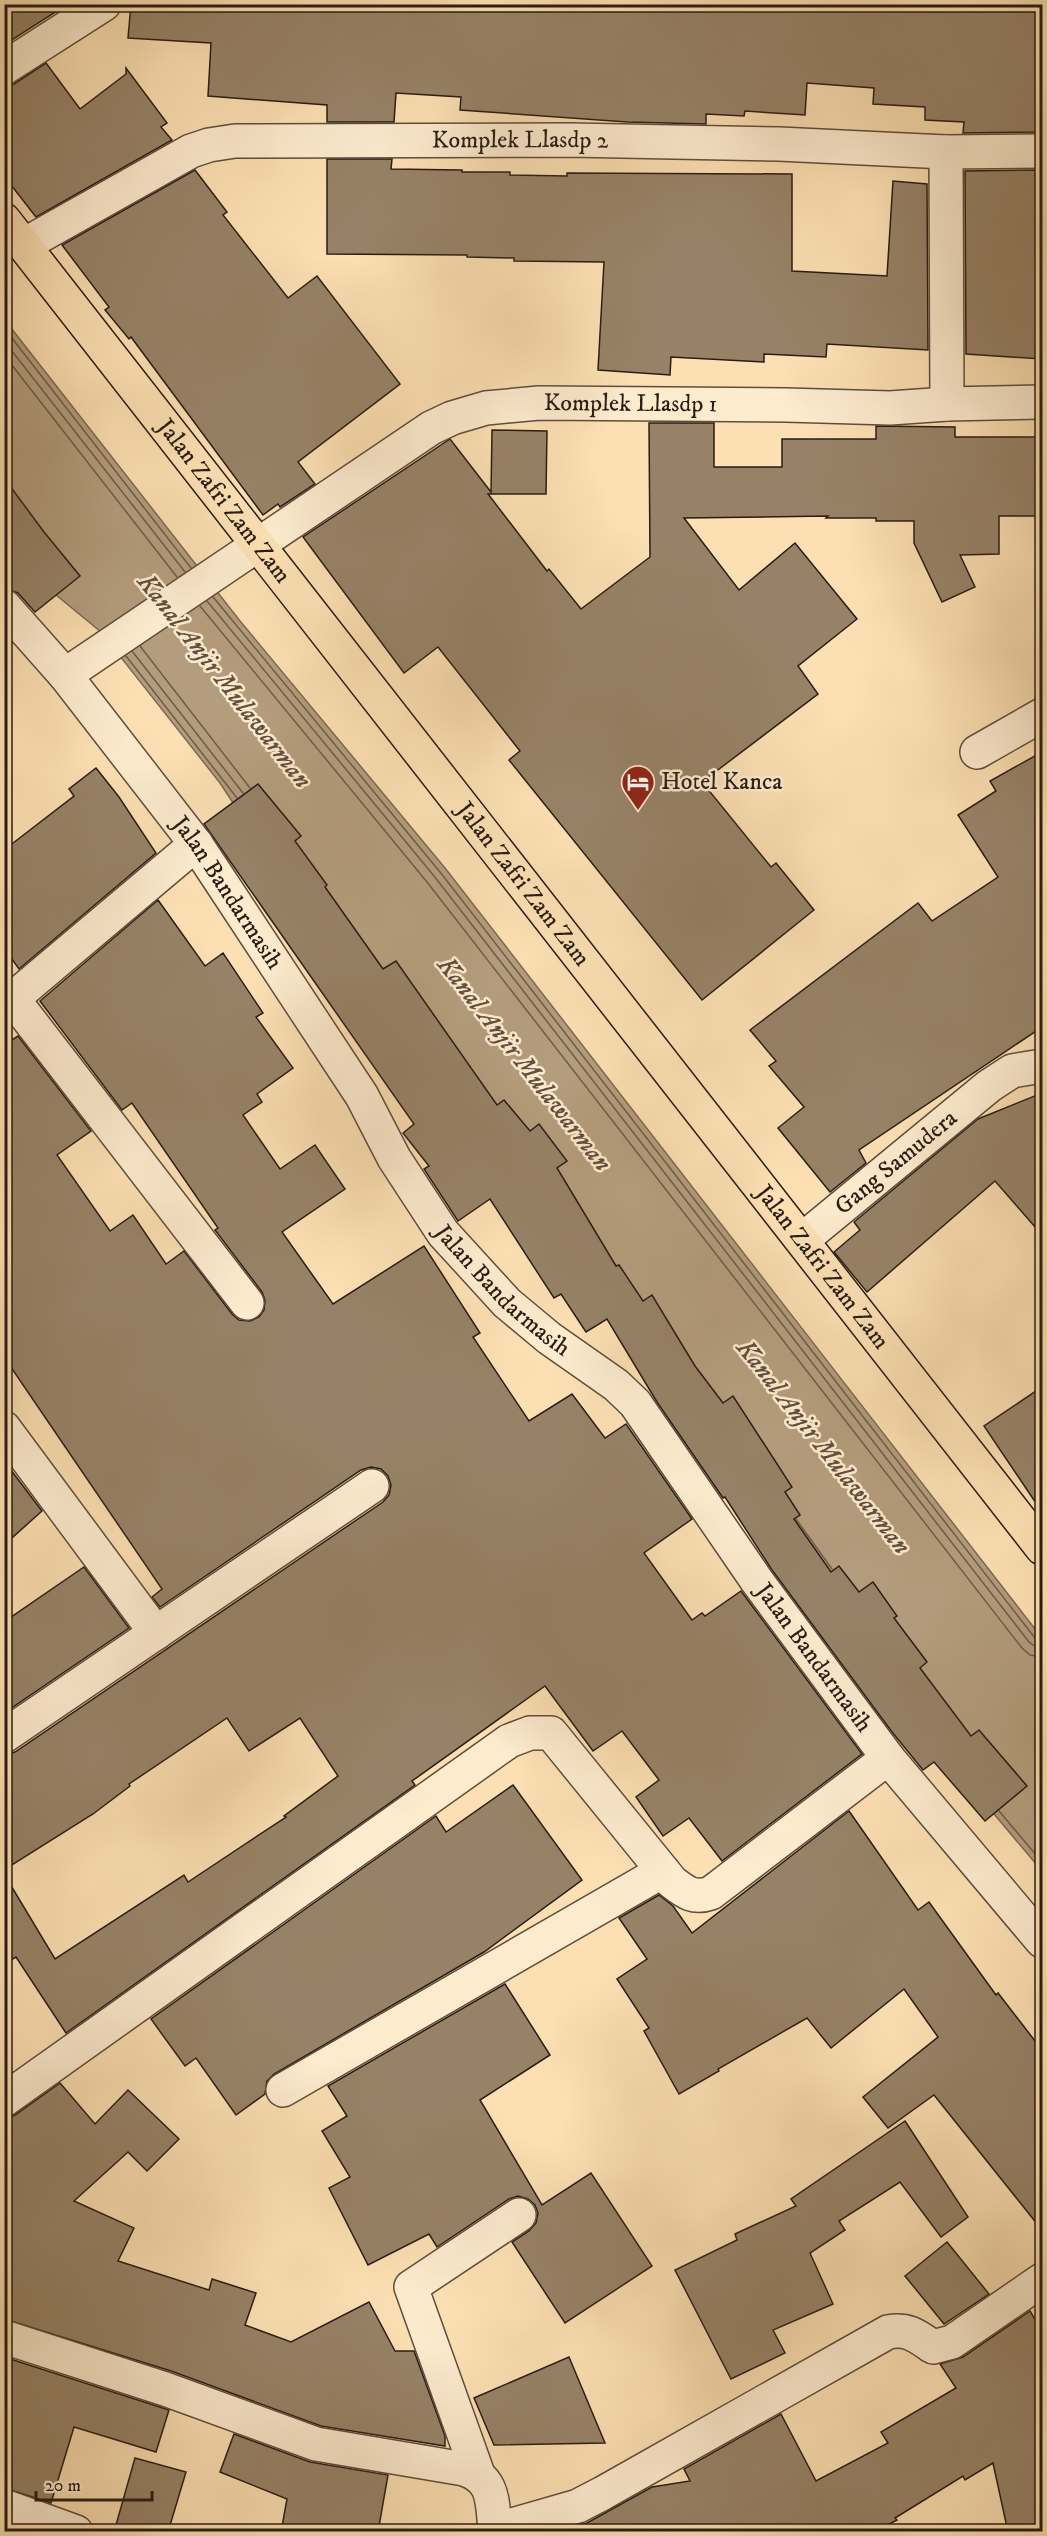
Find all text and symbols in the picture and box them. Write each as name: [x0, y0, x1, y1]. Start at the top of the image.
street label: Komplek Llasdp 2: [432, 125, 609, 156]
street label: Komplek Llasdp 1: [544, 388, 717, 419]
street label: Jalan Zafri Zam Zam: [149, 411, 297, 589]
water label: Kanal Anjir Mulawarman: [129, 566, 318, 795]
hotel icon: Hotel Kanca: [620, 764, 656, 811]
place label: Hotel Kanca: [661, 767, 783, 797]
street label: Jalan Zafri Zam Zam: [448, 794, 597, 972]
street label: Jalan Bandarmasih: [164, 809, 290, 976]
water label: Kanal Anjir Mulawarman: [429, 949, 618, 1178]
street label: Gang Samudera: [829, 1103, 964, 1222]
street label: Jalan Zafri Zam Zam: [748, 1177, 896, 1355]
street label: Jalan Bandarmasih: [426, 1218, 576, 1364]
water label: Kanal Anjir Mulawarman: [728, 1332, 917, 1561]
street label: Jalan Bandarmasih: [748, 1576, 879, 1739]
scale bar: [36, 2464, 152, 2502]
text: 20 m: [45, 2475, 81, 2497]

